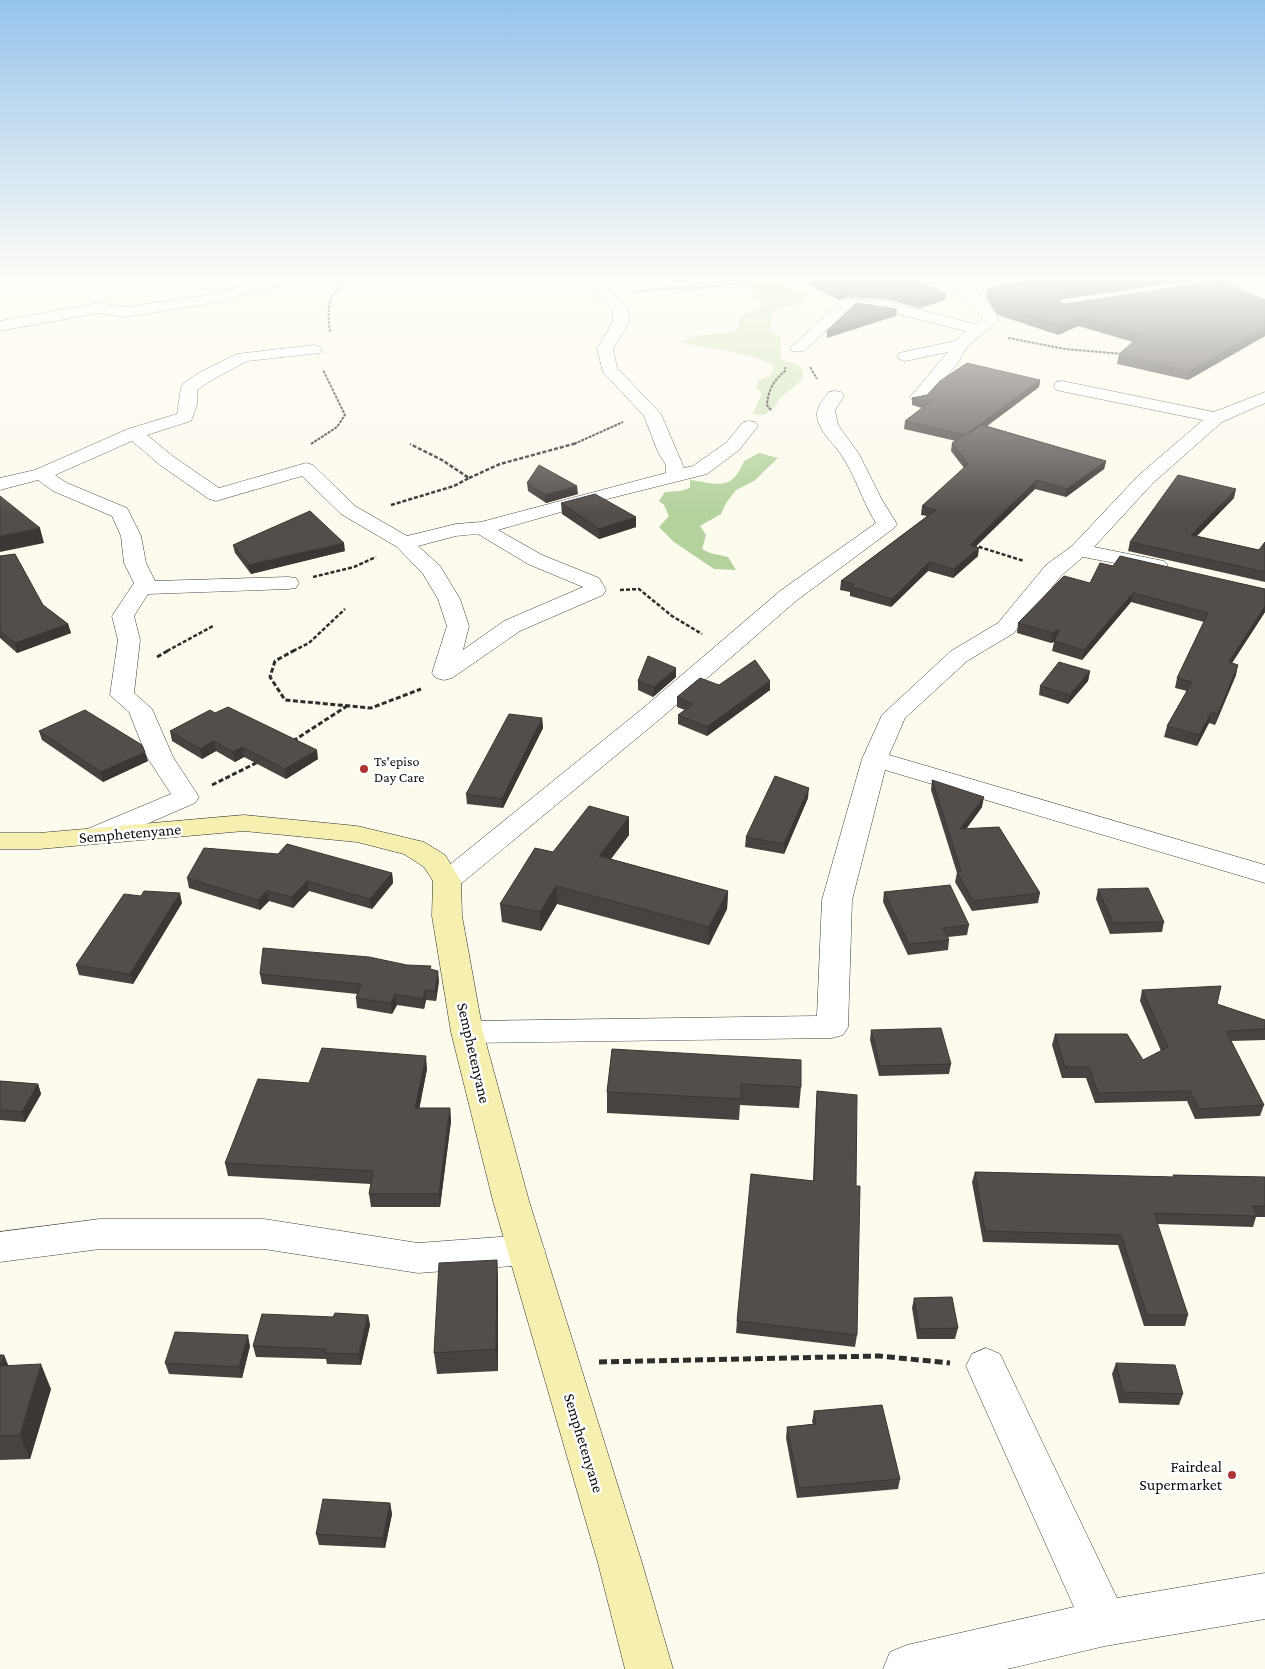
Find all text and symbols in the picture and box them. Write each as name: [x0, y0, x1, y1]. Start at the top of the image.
place label: Ts'episo Day Care: [374, 753, 424, 785]
marker: Ts'episo Day Care: [358, 763, 370, 775]
street label: Semphetenyane: [78, 820, 182, 847]
street label: Semphetenyane: [453, 1001, 494, 1105]
street label: Semphetenyane: [560, 1392, 607, 1495]
place label: Fairdeal Supermarket: [1139, 1458, 1223, 1494]
marker: Fairdeal Supermarket: [1226, 1469, 1238, 1481]

